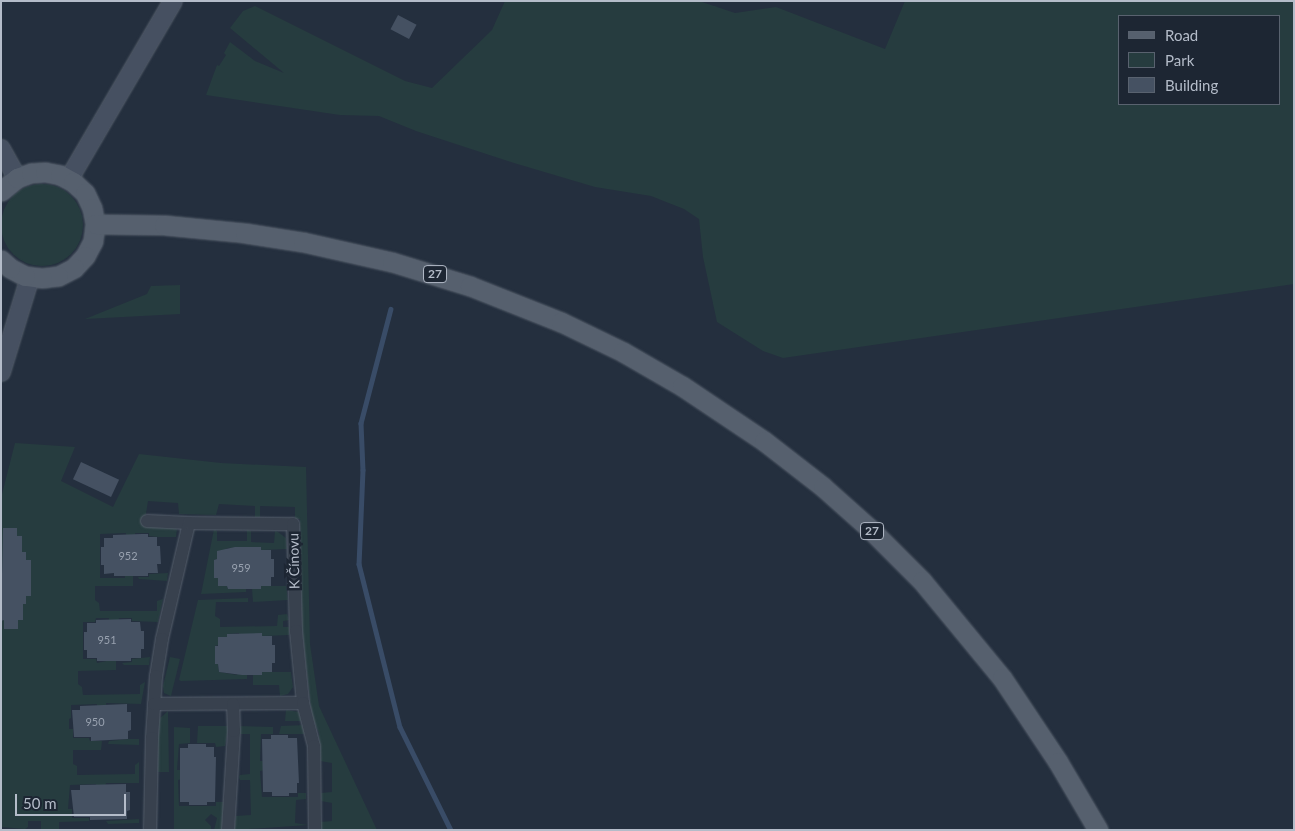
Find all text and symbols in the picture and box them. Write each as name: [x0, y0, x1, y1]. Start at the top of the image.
legend: [1118, 15, 1280, 105]
text: Road: [1165, 26, 1198, 44]
text: Park: [1165, 51, 1194, 69]
text: Building: [1165, 76, 1218, 94]
road number: 27: [422, 264, 448, 284]
road number: 27: [860, 522, 884, 540]
street label: K Čínovu: [285, 533, 303, 589]
house number: 952: [118, 549, 138, 563]
house number: 959: [231, 561, 251, 575]
house number: 951: [97, 633, 117, 647]
house number: 950: [85, 715, 105, 729]
scale bar: [18, 784, 129, 816]
text: 50 m: [23, 794, 57, 812]

